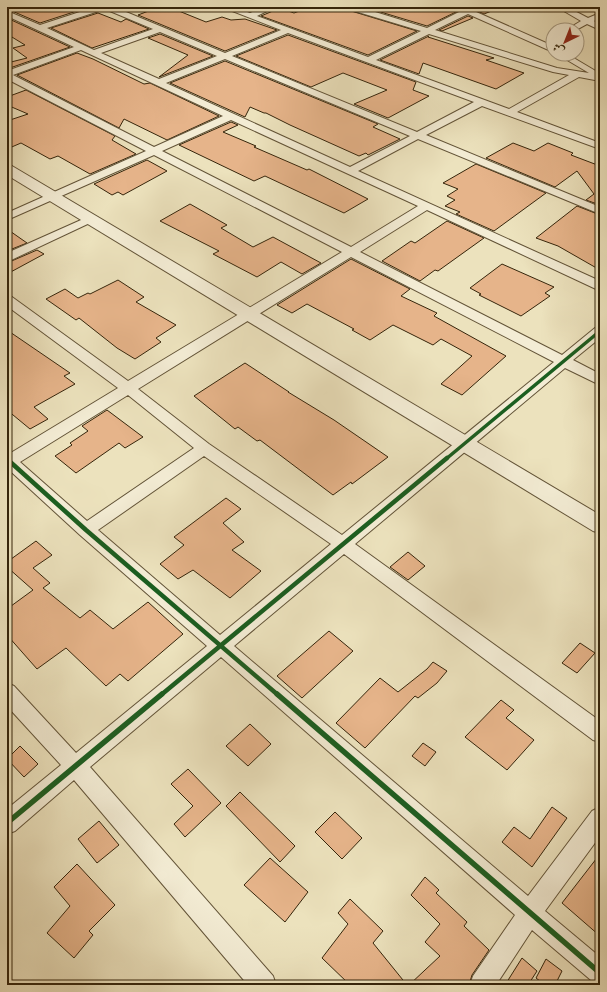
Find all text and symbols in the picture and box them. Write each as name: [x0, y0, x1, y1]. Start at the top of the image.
north arrow: [545, 22, 585, 62]
text: ش: [549, 39, 568, 58]

